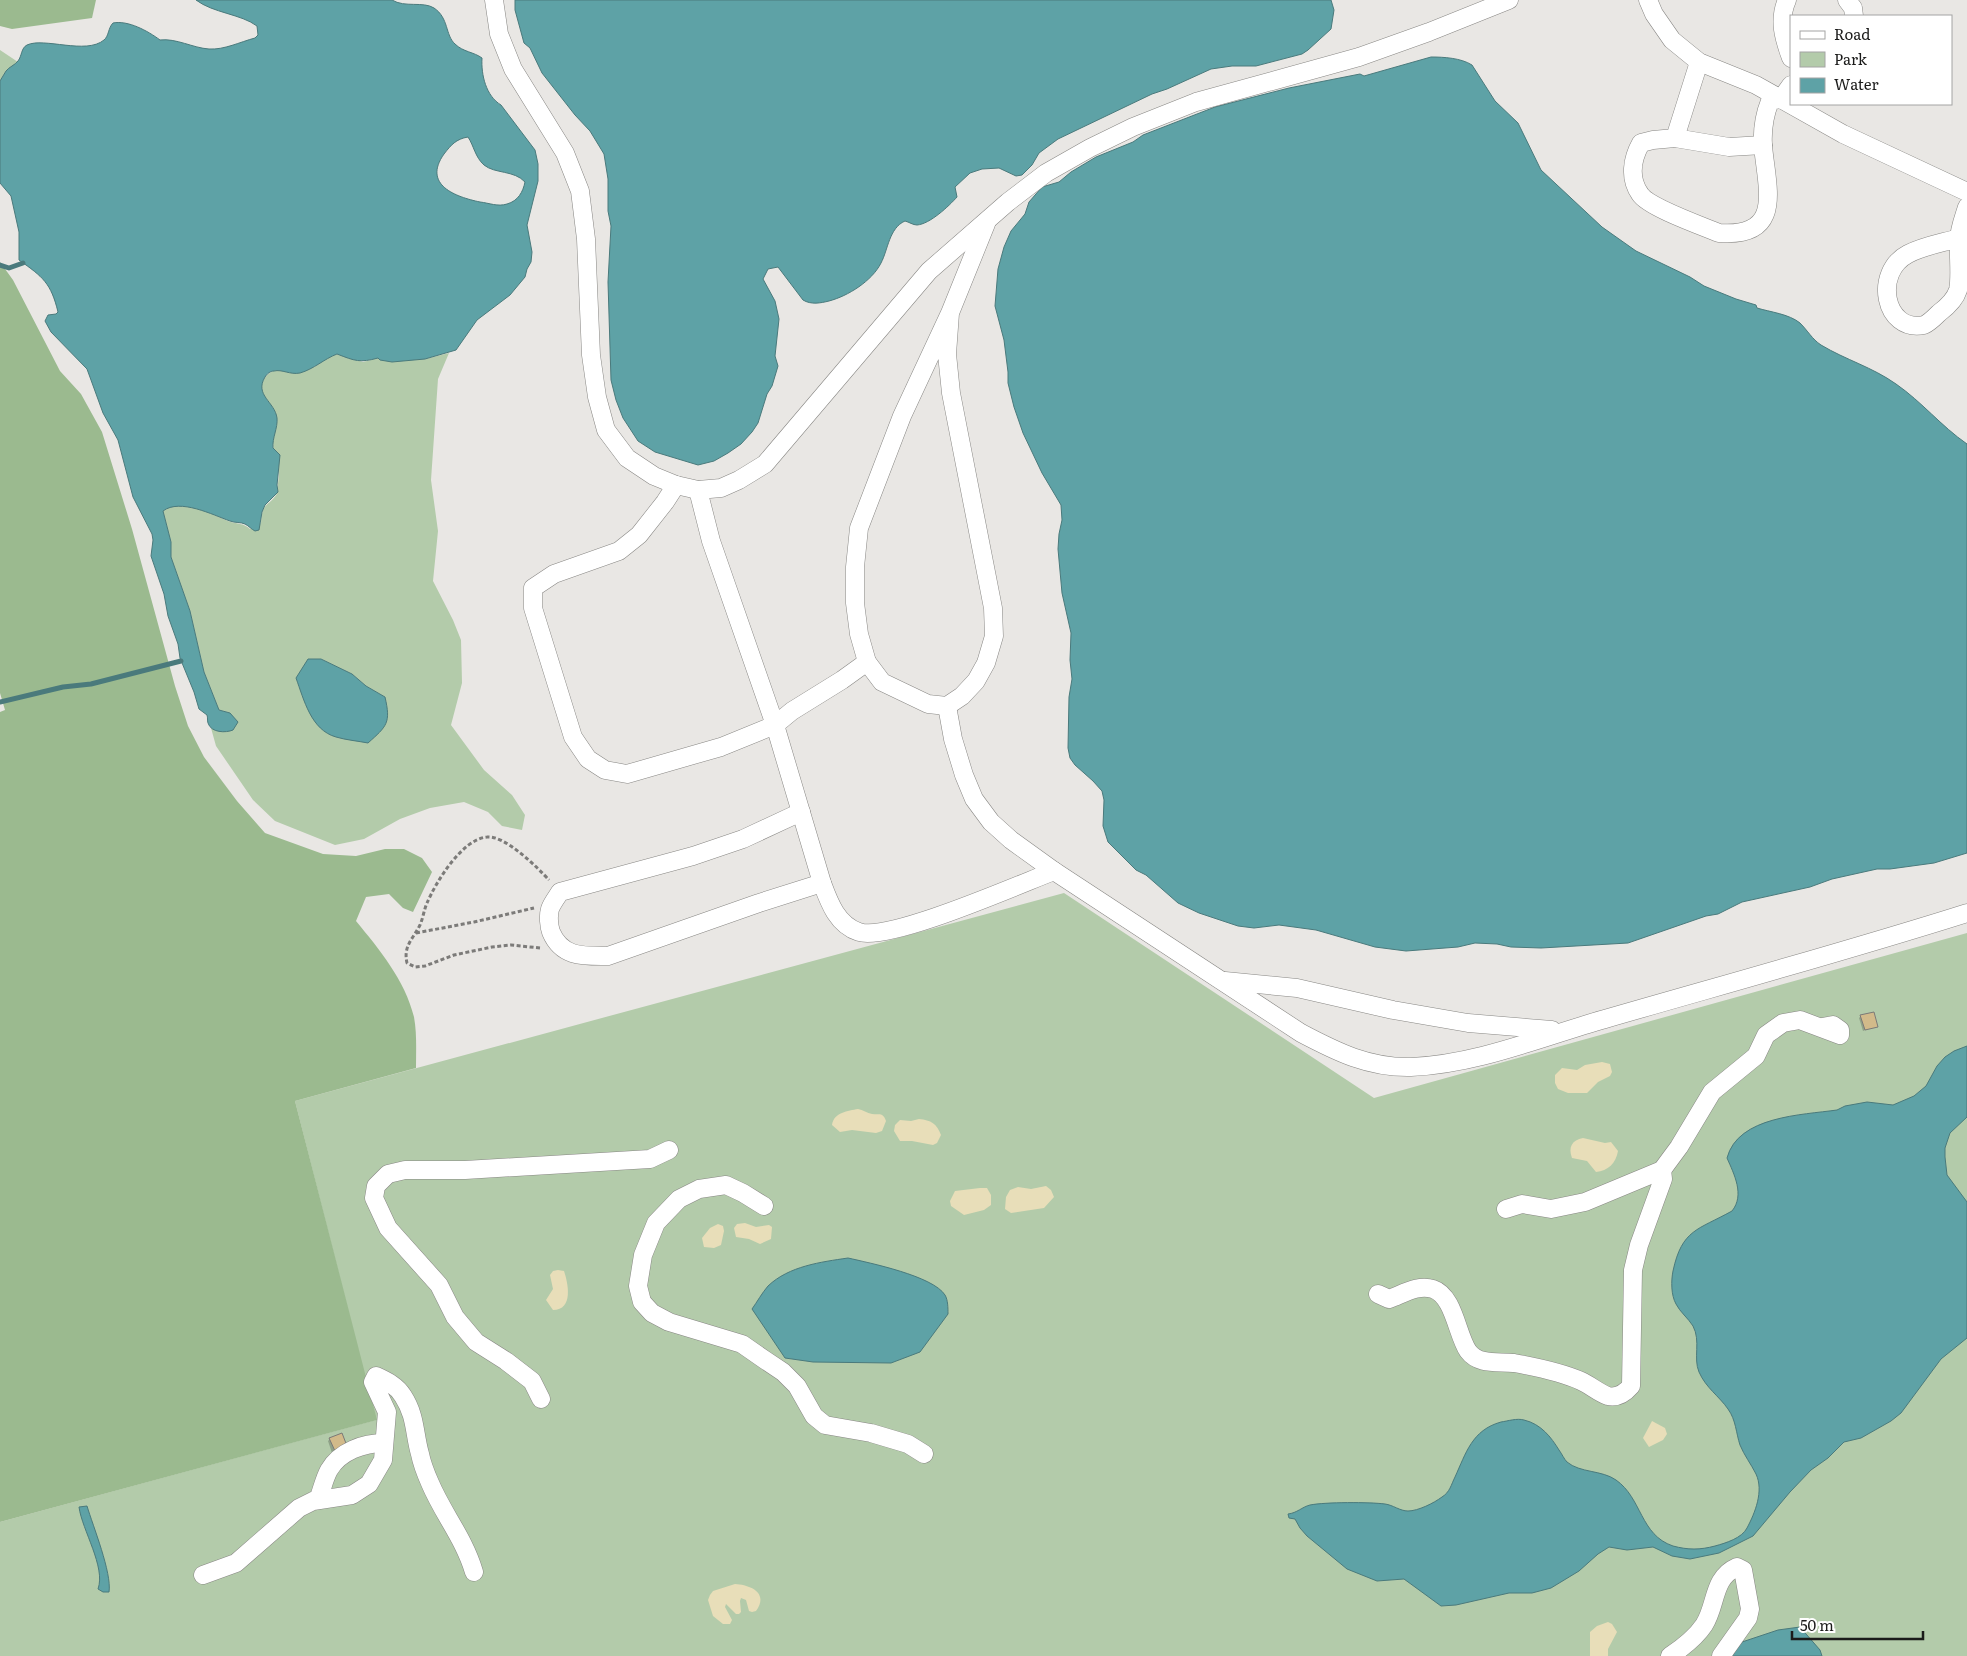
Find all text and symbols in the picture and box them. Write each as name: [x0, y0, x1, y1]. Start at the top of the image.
legend: [1790, 15, 1952, 105]
text: Road: [1834, 22, 1870, 45]
text: Park: [1834, 47, 1868, 70]
text: Water: [1834, 72, 1879, 95]
scale bar: [1792, 1608, 1923, 1640]
text: 50 m: [1800, 1613, 1834, 1636]

